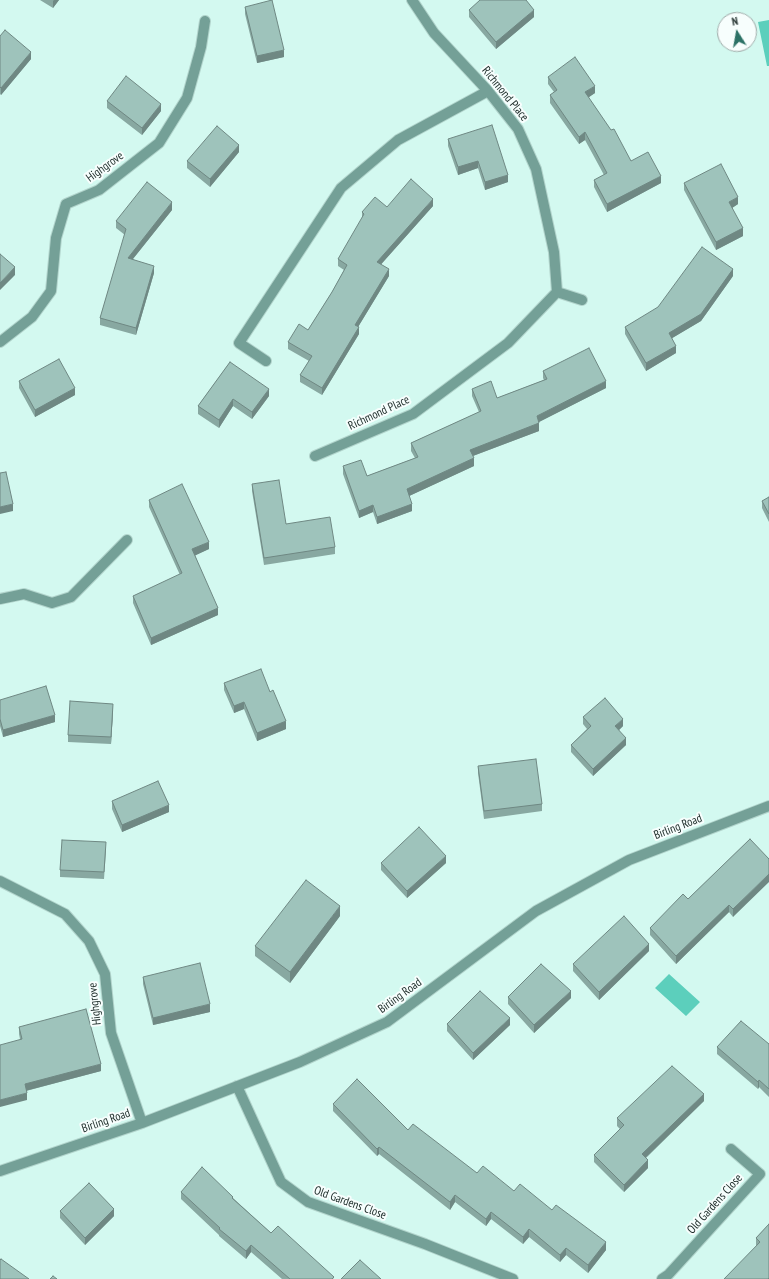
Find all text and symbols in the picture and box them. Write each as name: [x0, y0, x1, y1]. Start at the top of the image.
north arrow: [717, 12, 757, 52]
text: N: [731, 14, 739, 29]
street label: Richmond Place: [479, 64, 531, 124]
street label: Highgrove: [84, 149, 126, 185]
street label: Richmond Place: [346, 393, 412, 433]
street label: Birling Road: [652, 811, 704, 843]
street label: Birling Road: [375, 975, 425, 1017]
street label: Highgrove: [86, 982, 104, 1026]
street label: Birling Road: [80, 1106, 132, 1136]
street label: Old Gardens Close: [684, 1171, 746, 1237]
street label: Old Gardens Close: [312, 1183, 388, 1223]

